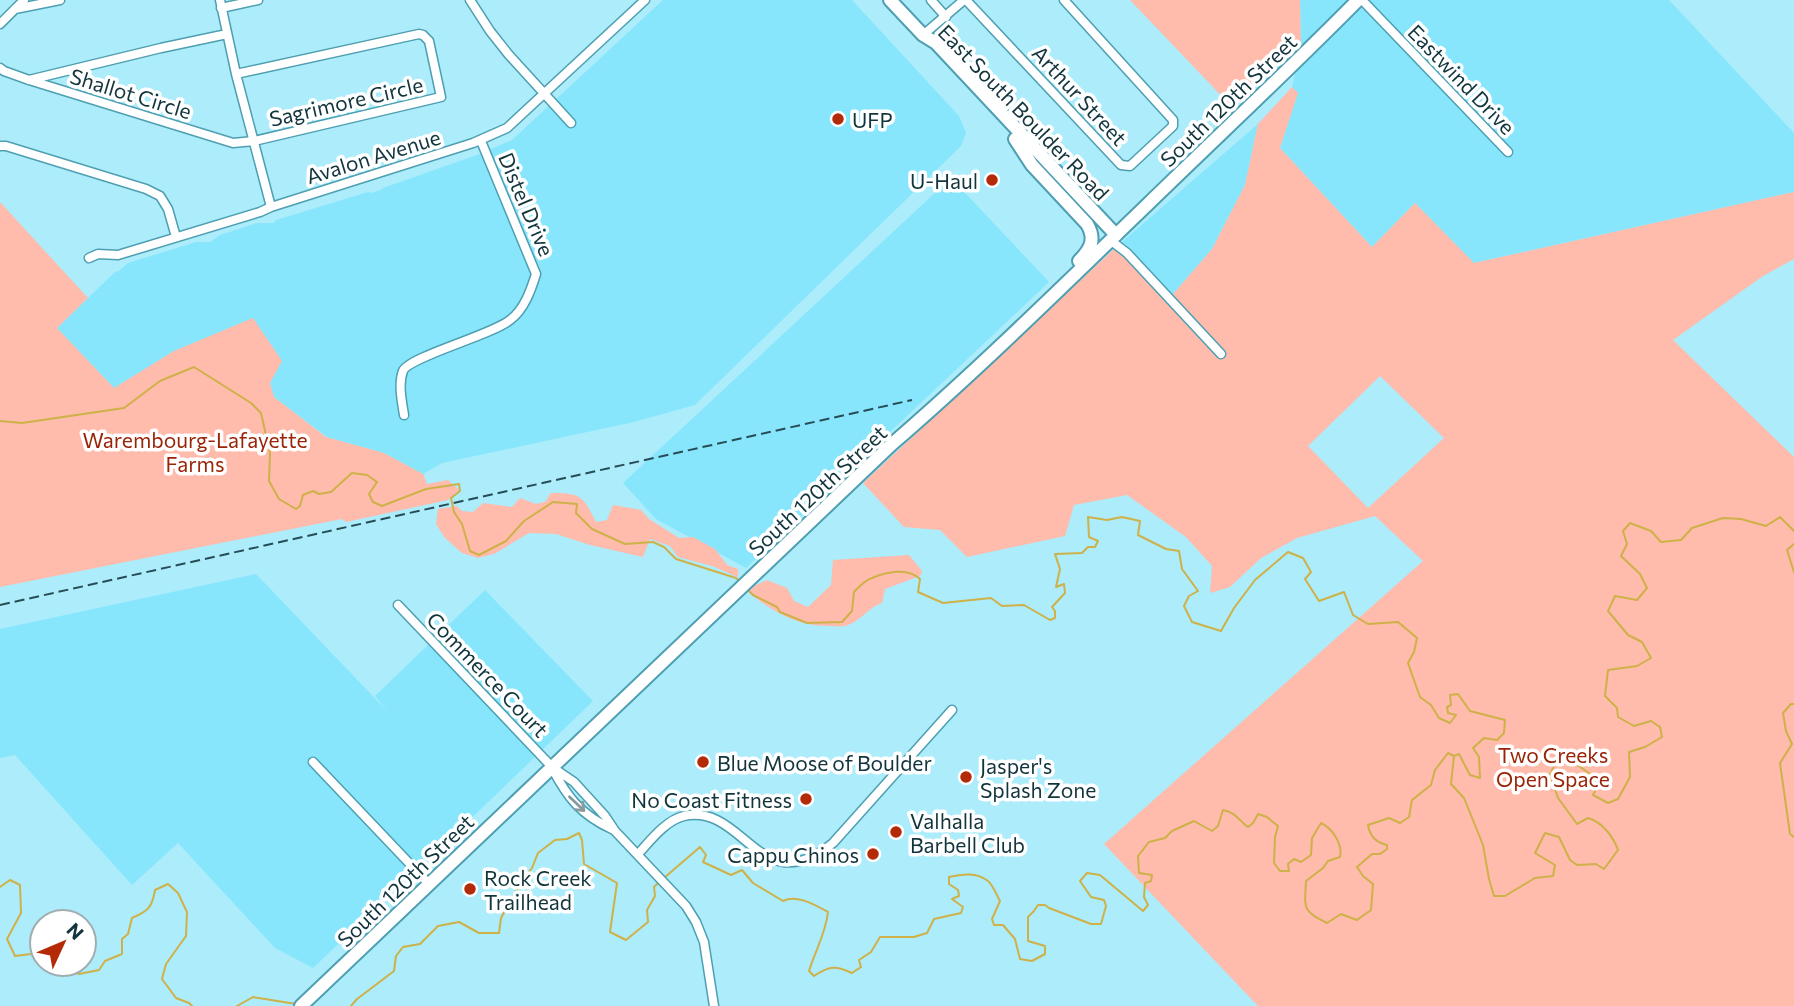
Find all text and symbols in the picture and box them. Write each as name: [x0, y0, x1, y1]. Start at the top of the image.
street label: East South Boulder Road: [934, 19, 1114, 205]
street label: Eastwind Drive: [1403, 19, 1521, 139]
street label: South 120th Street: [1155, 29, 1301, 171]
street label: Arthur Street: [1028, 40, 1132, 150]
street label: Shallot Circle: [67, 63, 195, 123]
street label: Sagrimore Circle: [267, 71, 425, 131]
place label: UFP: [852, 107, 893, 132]
marker: UFP: [830, 111, 846, 127]
street label: Avalon Avenue: [303, 124, 443, 188]
street label: Distel Drive: [494, 148, 560, 260]
place label: U-Haul: [910, 168, 978, 193]
marker: U-Haul: [984, 172, 1000, 188]
street label: South 120th Street: [743, 420, 891, 560]
park label: Warembourg-Lafayette Farms: [82, 427, 308, 476]
street label: Commerce Court: [422, 606, 554, 742]
park label: Two Creeks Open Space: [1496, 742, 1610, 791]
place label: Blue Moose of Boulder: [717, 750, 932, 775]
place label: Jasper's Splash Zone: [980, 753, 1096, 802]
marker: Blue Moose of Boulder: [695, 754, 711, 770]
marker: Jasper's Splash Zone: [958, 769, 974, 785]
place label: No Coast Fitness: [631, 787, 792, 812]
marker: No Coast Fitness: [798, 791, 814, 807]
one-way arrow: [569, 796, 586, 813]
place label: Valhalla Barbell Club: [910, 808, 1025, 857]
street label: South 120th Street: [332, 809, 478, 951]
marker: Valhalla Barbell Club: [888, 824, 904, 840]
place label: Cappu Chinos: [727, 842, 859, 867]
marker: Cappu Chinos: [865, 846, 881, 862]
place label: Rock Creek Trailhead: [484, 865, 592, 914]
marker: Rock Creek Trailhead: [462, 881, 478, 897]
north arrow: [28, 908, 98, 978]
text: N: [62, 918, 89, 944]

